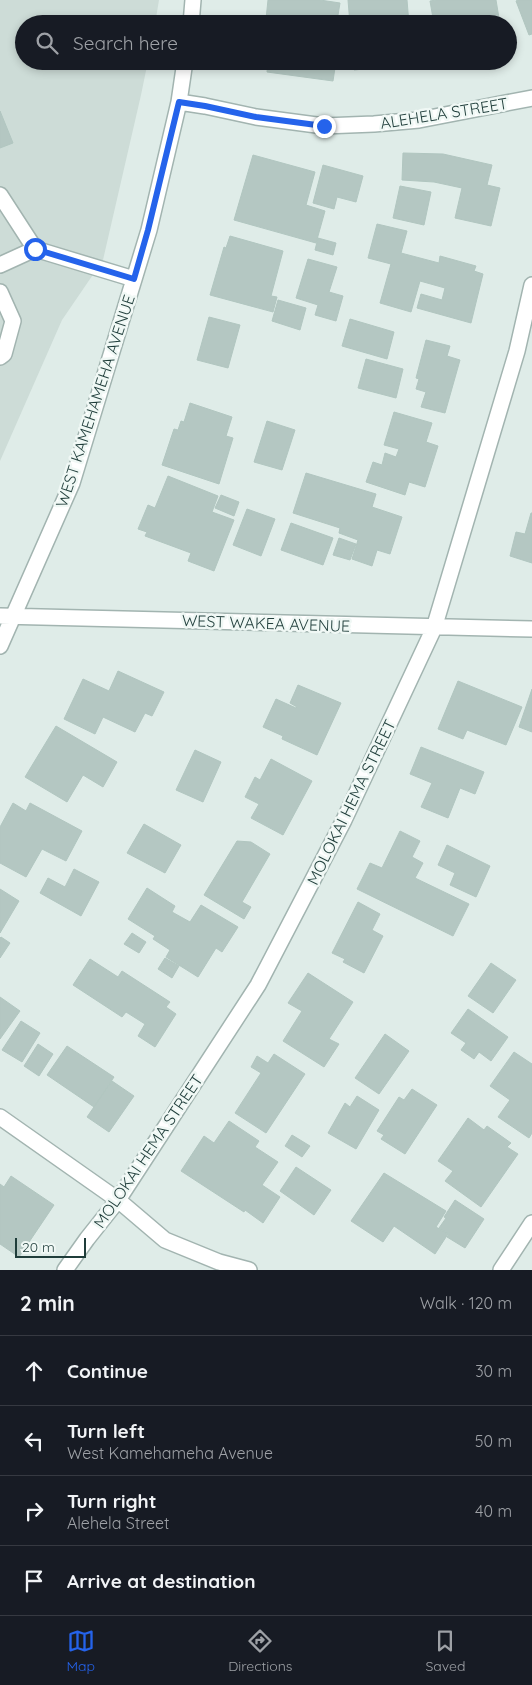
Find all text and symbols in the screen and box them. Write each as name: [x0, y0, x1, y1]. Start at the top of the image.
search box: [15, 15, 517, 70]
icon: search: [33, 29, 61, 57]
text: Search here: [73, 31, 178, 55]
street label: ALEHELA STREET: [379, 93, 510, 133]
route end: [313, 115, 336, 138]
route start: [24, 238, 47, 261]
street label: WEST KAMEHAMEHA AVENUE: [51, 292, 139, 510]
street label: WEST WAKEA AVENUE: [182, 610, 350, 636]
street label: MOLOKAI HEMA STREET: [302, 716, 400, 888]
street label: MOLOKAI HEMA STREET: [89, 1070, 207, 1232]
scale bar: [15, 1235, 86, 1258]
text: 20 m: [22, 1238, 55, 1256]
text: 2 min: [20, 1290, 75, 1316]
text: Walk · 120 m: [420, 1293, 512, 1313]
icon: ahead: [20, 1357, 48, 1385]
text: Continue: [67, 1359, 148, 1383]
text: 30 m: [475, 1361, 512, 1381]
text: Turn left: [67, 1419, 145, 1443]
icon: left: [20, 1427, 48, 1455]
text: 50 m: [475, 1431, 512, 1451]
text: West Kamehameha Avenue: [67, 1443, 273, 1463]
text: Turn right: [67, 1489, 156, 1513]
icon: right: [20, 1497, 48, 1525]
text: 40 m: [475, 1501, 512, 1521]
text: Alehela Street: [67, 1513, 170, 1533]
icon: arrive: [20, 1567, 48, 1595]
text: Arrive at destination: [67, 1569, 256, 1593]
tab: Map: [67, 1627, 95, 1675]
tab: Directions: [228, 1627, 292, 1675]
tab: Saved: [425, 1627, 465, 1675]

